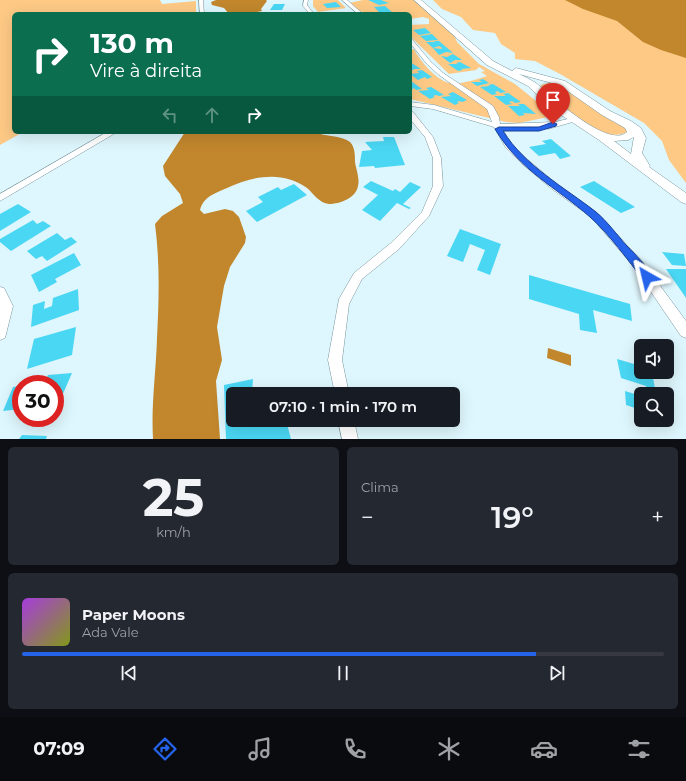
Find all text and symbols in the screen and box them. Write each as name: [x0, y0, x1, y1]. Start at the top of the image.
text: 130 m: [90, 26, 174, 60]
icon: right: [24, 28, 76, 80]
text: Vire à direita: [90, 60, 202, 82]
pin: [536, 83, 570, 124]
icon: arrive: [542, 89, 564, 111]
icon: left: [159, 104, 181, 126]
icon: ahead: [201, 104, 223, 126]
icon: right: [243, 104, 265, 126]
position arrow: [626, 256, 668, 298]
map controls: [634, 339, 674, 427]
button: sound: [634, 339, 674, 379]
speed limit sign: 30: [12, 375, 64, 427]
button: search: [634, 387, 674, 427]
text: 07:10 · 1 min · 170 m: [269, 397, 417, 416]
text: 25: [143, 466, 204, 529]
text: Clima: [361, 479, 399, 495]
text: 19°: [491, 499, 534, 536]
text: −: [361, 504, 374, 531]
text: +: [651, 504, 664, 531]
text: km/h: [156, 524, 191, 540]
text: Paper Moons: [82, 605, 185, 624]
text: Ada Vale: [82, 624, 139, 640]
icon: previous: [118, 662, 140, 684]
icon: pause: [332, 662, 354, 684]
icon: next: [546, 662, 568, 684]
icon: directions: [151, 735, 179, 763]
icon: music: [246, 735, 274, 763]
icon: phone: [341, 735, 369, 763]
icon: climate: [435, 735, 463, 763]
icon: car: [530, 735, 558, 763]
icon: filters: [625, 735, 653, 763]
text: 07:09: [33, 738, 85, 760]

